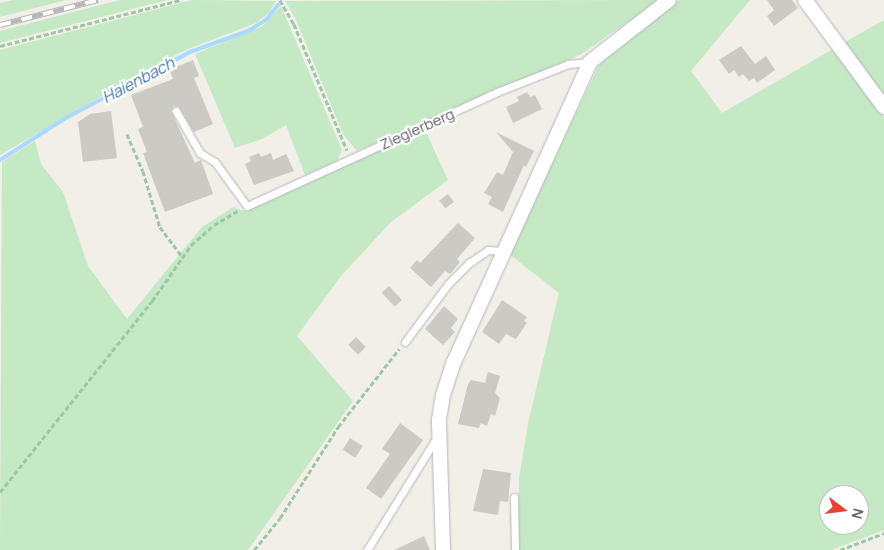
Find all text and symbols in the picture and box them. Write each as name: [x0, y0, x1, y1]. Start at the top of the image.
water label: Haienbach: [99, 53, 177, 107]
street label: Zieglerberg: [377, 105, 457, 153]
north arrow: [819, 485, 869, 535]
text: N: [848, 506, 868, 521]

